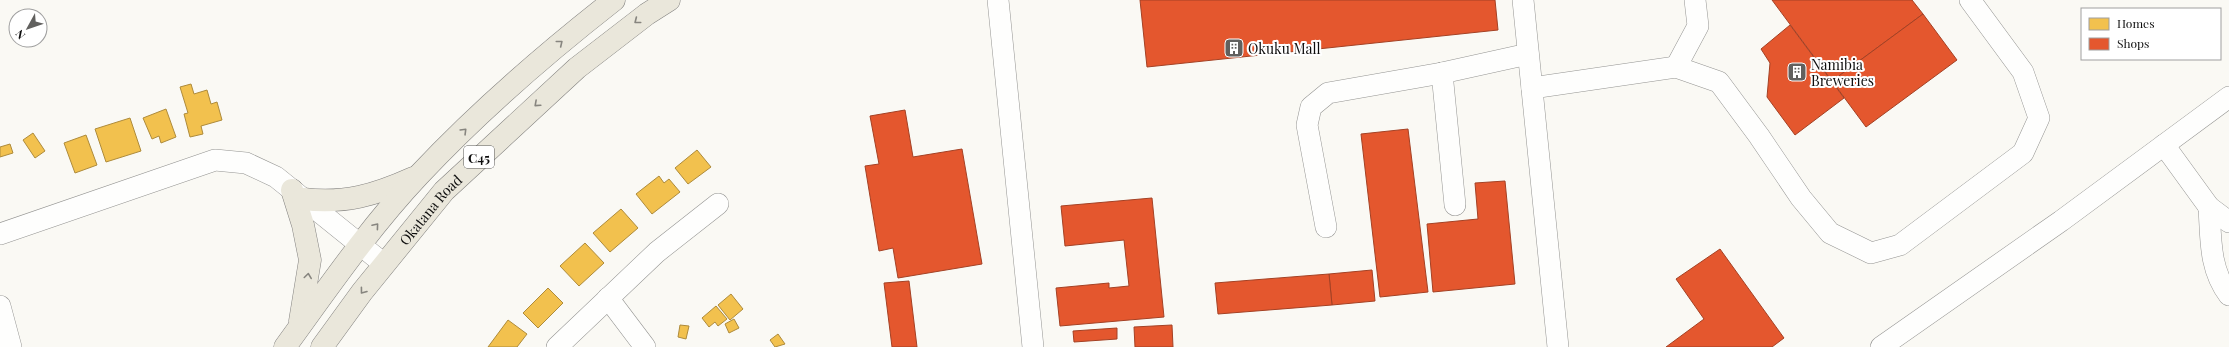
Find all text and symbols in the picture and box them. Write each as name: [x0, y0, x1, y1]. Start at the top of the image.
north arrow: [8, 8, 48, 48]
legend: [2081, 8, 2221, 60]
text: Homes: [2117, 15, 2155, 31]
one-way arrow: [634, 17, 641, 24]
text: N: [12, 27, 28, 43]
text: Shops: [2117, 35, 2149, 51]
building icon: Okuku Mall: [1223, 37, 1245, 59]
place label: Okuku Mall: [1248, 39, 1321, 58]
one-way arrow: [555, 40, 562, 47]
place label: Namibia Breweries: [1811, 55, 1874, 90]
building icon: Namibia Breweries: [1786, 61, 1808, 83]
one-way arrow: [534, 99, 541, 106]
one-way arrow: [459, 128, 467, 136]
road number: C45: [464, 146, 494, 168]
street label: Okatana Road: [395, 170, 466, 249]
one-way arrow: [371, 223, 378, 231]
one-way arrow: [303, 273, 312, 279]
one-way arrow: [360, 287, 367, 294]

